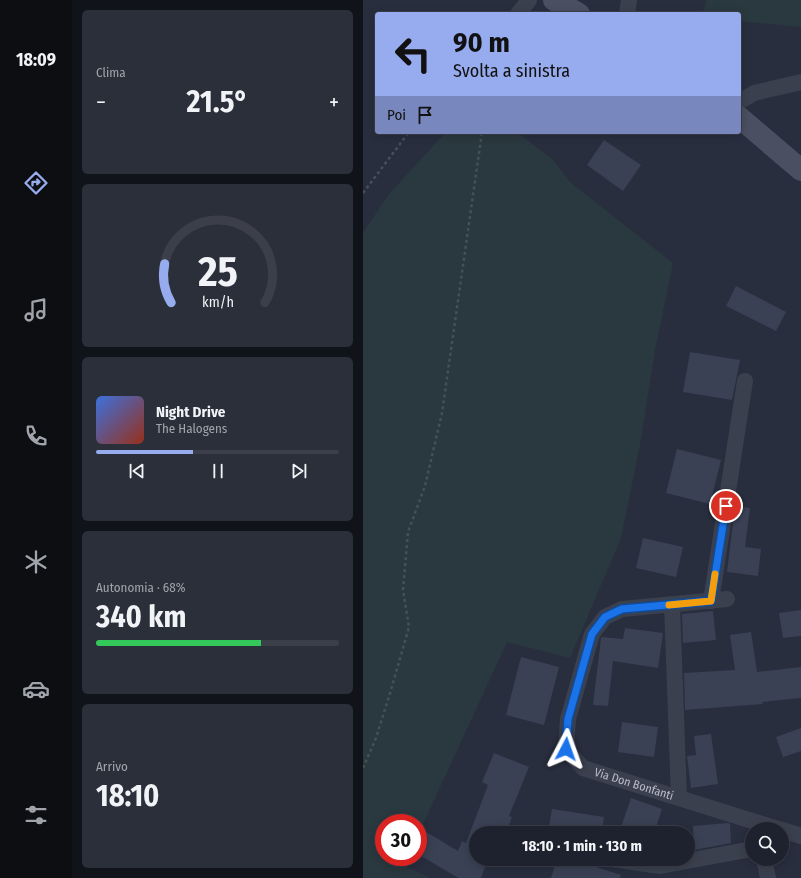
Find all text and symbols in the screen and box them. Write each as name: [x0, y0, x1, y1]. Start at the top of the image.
text: 90 m: [453, 26, 510, 59]
icon: left: [387, 28, 439, 80]
text: 18:09: [16, 49, 56, 71]
text: Svolta a sinistra: [453, 60, 570, 82]
text: Clima: [96, 65, 126, 80]
text: 21.5°: [187, 84, 248, 120]
text: −: [96, 89, 106, 116]
text: +: [329, 89, 339, 116]
icon: arrive: [414, 104, 436, 126]
text: Poi: [387, 106, 406, 124]
icon: directions: [22, 169, 50, 197]
text: 25: [197, 247, 237, 297]
text: km/h: [202, 294, 233, 311]
icon: music: [22, 296, 50, 324]
text: Night Drive: [156, 403, 225, 421]
text: The Halogens: [156, 421, 227, 436]
icon: phone: [22, 422, 50, 450]
icon: previous: [126, 460, 148, 482]
icon: pause: [207, 460, 229, 482]
icon: next: [288, 460, 310, 482]
pin: [709, 489, 743, 523]
icon: arrive: [715, 495, 737, 517]
icon: climate: [22, 548, 50, 576]
text: Autonomia · 68%: [96, 580, 185, 595]
text: 340 km: [96, 599, 186, 635]
icon: car: [22, 675, 50, 703]
position arrow: [545, 728, 587, 770]
text: Arrivo: [96, 759, 128, 774]
street label: Via Don Bonfanti: [593, 765, 675, 803]
text: 18:10: [96, 778, 159, 814]
icon: filters: [22, 801, 50, 829]
speed limit sign: 30: [375, 814, 427, 866]
map controls: [745, 822, 789, 866]
button: search: [745, 822, 789, 866]
text: 18:10 · 1 min · 130 m: [522, 837, 642, 855]

